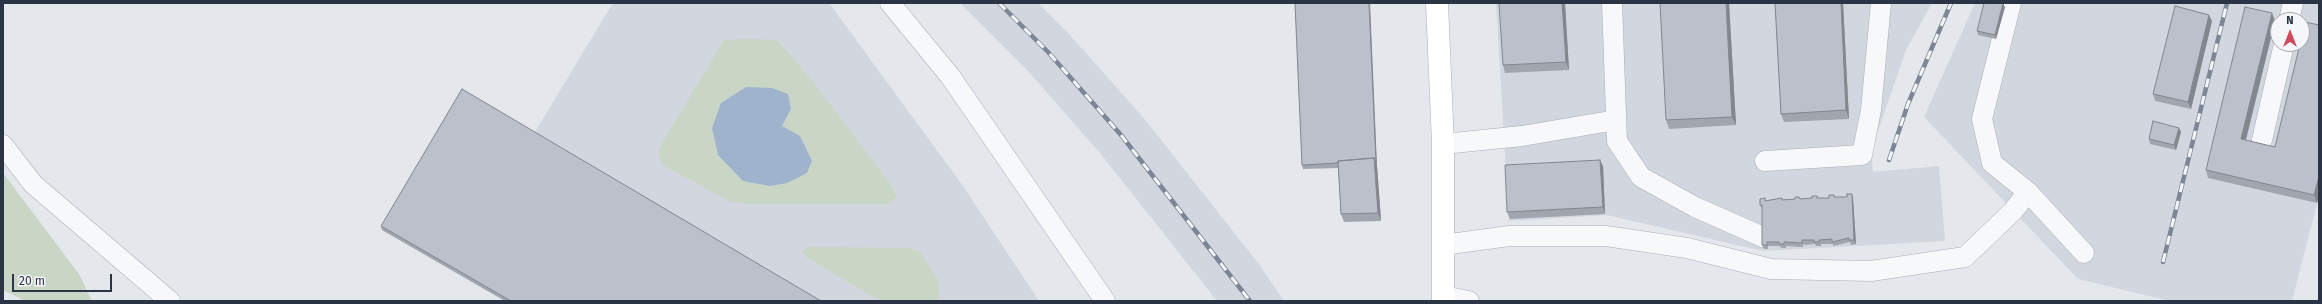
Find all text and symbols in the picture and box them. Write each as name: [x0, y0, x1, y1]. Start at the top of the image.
north arrow: [2270, 12, 2310, 52]
text: N: [2286, 14, 2294, 27]
scale bar: [14, 266, 114, 292]
text: 20 m: [19, 274, 45, 288]

